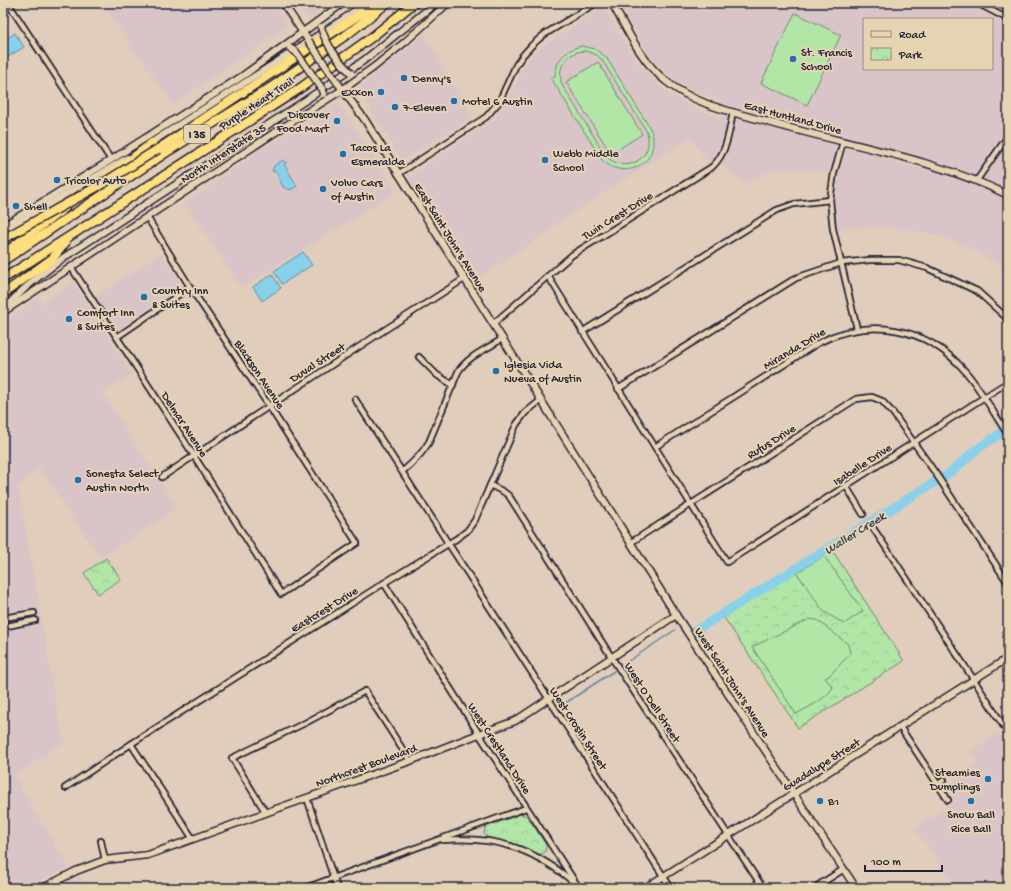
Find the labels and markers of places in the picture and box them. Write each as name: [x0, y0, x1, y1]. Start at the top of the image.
place label: St. Francis School: [801, 47, 853, 75]
marker: St. Francis School: [788, 54, 798, 64]
marker: Denny's: [399, 73, 409, 83]
place label: Denny's: [411, 73, 451, 87]
place label: Exxon: [341, 87, 373, 101]
marker: Exxon: [376, 87, 386, 97]
marker: Motel 6 Austin: [449, 96, 459, 106]
place label: Motel 6 Austin: [462, 96, 533, 110]
marker: 7-Eleven: [390, 102, 400, 112]
place label: 7-Eleven: [402, 102, 447, 116]
place label: Discover Food Mart: [275, 109, 331, 137]
marker: Discover Food Mart: [332, 116, 342, 126]
place label: Tacos La Esmeralda: [350, 142, 405, 170]
place label: Webb Middle School: [553, 148, 620, 176]
marker: Tacos La Esmeralda: [338, 149, 348, 159]
marker: Webb Middle School: [540, 155, 550, 165]
marker: Tricolor Auto: [52, 175, 62, 185]
place label: Tricolor Auto: [64, 175, 127, 189]
place label: Volvo Cars of Austin: [330, 177, 383, 205]
marker: Volvo Cars of Austin: [318, 184, 328, 194]
marker: Shell: [11, 201, 21, 211]
place label: Shell: [24, 201, 48, 215]
place label: Country Inn & Suites: [152, 285, 209, 313]
marker: Country Inn & Suites: [139, 292, 149, 302]
place label: Comfort Inn & Suites: [77, 307, 135, 335]
marker: Comfort Inn & Suites: [64, 314, 74, 324]
place label: Iglesia Vida Nueva of Austin: [504, 359, 582, 387]
marker: Iglesia Vida Nueva of Austin: [491, 366, 501, 376]
place label: Sonesta Select Austin North: [86, 468, 159, 496]
marker: Sonesta Select Austin North: [73, 475, 83, 485]
place label: Steamies Dumplings: [929, 767, 981, 795]
marker: Steamies Dumplings: [983, 774, 993, 784]
marker: B1: [815, 796, 825, 806]
place label: B1: [827, 796, 839, 810]
marker: Snow Ball Rice Ball: [966, 796, 976, 806]
place label: Snow Ball Rice Ball: [947, 809, 995, 837]

